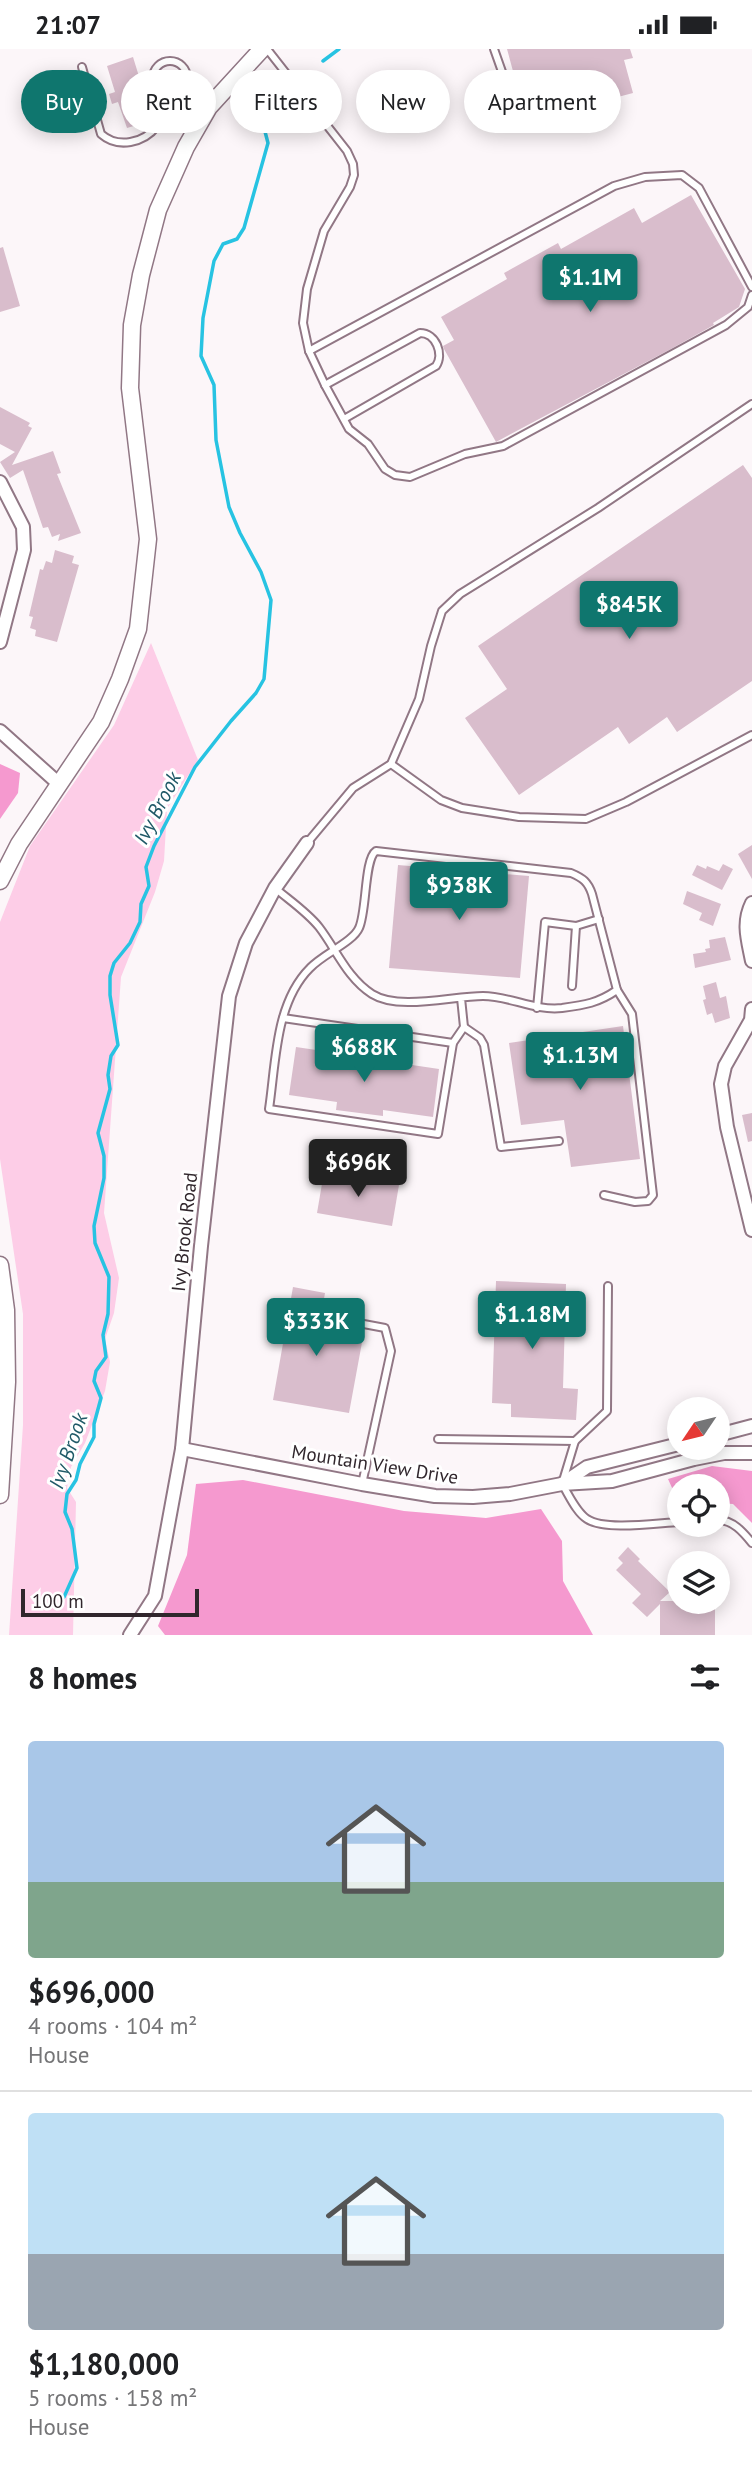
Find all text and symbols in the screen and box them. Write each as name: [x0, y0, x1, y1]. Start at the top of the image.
text: 21:07: [35, 8, 101, 41]
chip: Buy: [21, 70, 107, 133]
chip: Rent: [121, 70, 216, 133]
chip: Filters: [230, 70, 342, 133]
chip: New: [356, 70, 450, 133]
chip: Apartment: [464, 70, 621, 133]
pin: $1.1M: [541, 254, 639, 314]
text: $1.1M: [558, 262, 622, 291]
pin: $845K: [580, 581, 678, 641]
text: $845K: [596, 589, 662, 618]
water label: Ivy Brook: [127, 766, 188, 849]
pin: $938K: [410, 863, 508, 922]
text: $938K: [426, 870, 492, 899]
pin: $688K: [315, 1025, 413, 1084]
text: $688K: [331, 1032, 397, 1061]
pin: $1.13M: [523, 1033, 637, 1092]
text: $1.13M: [542, 1040, 618, 1069]
pin: $696K: [309, 1139, 407, 1199]
text: $696K: [325, 1147, 391, 1176]
street label: Ivy Brook Road: [166, 1171, 202, 1293]
pin: $1.18M: [475, 1291, 589, 1351]
pin: $333K: [267, 1299, 365, 1358]
text: $1.18M: [494, 1299, 570, 1328]
text: $333K: [283, 1306, 349, 1335]
north arrow: [667, 1397, 730, 1459]
map controls: [667, 1397, 730, 1614]
water label: Ivy Brook: [42, 1408, 94, 1492]
street label: Mountain View Drive: [290, 1439, 460, 1489]
button: locate: [667, 1474, 730, 1537]
button: layers: [667, 1551, 730, 1614]
scale bar: [21, 1586, 200, 1618]
text: 100 m: [32, 1589, 84, 1613]
text: 8 homes: [28, 1658, 137, 1697]
icon: filters: [686, 1658, 724, 1696]
icon: home: [313, 1786, 439, 1912]
text: $696,000: [28, 1972, 155, 2011]
text: 4 rooms · 104 m²: [28, 2011, 197, 2040]
text: House: [28, 2040, 90, 2069]
icon: home: [313, 2158, 439, 2284]
text: $1,180,000: [28, 2344, 179, 2383]
text: 5 rooms · 158 m²: [28, 2383, 197, 2412]
text: House: [28, 2412, 90, 2441]

